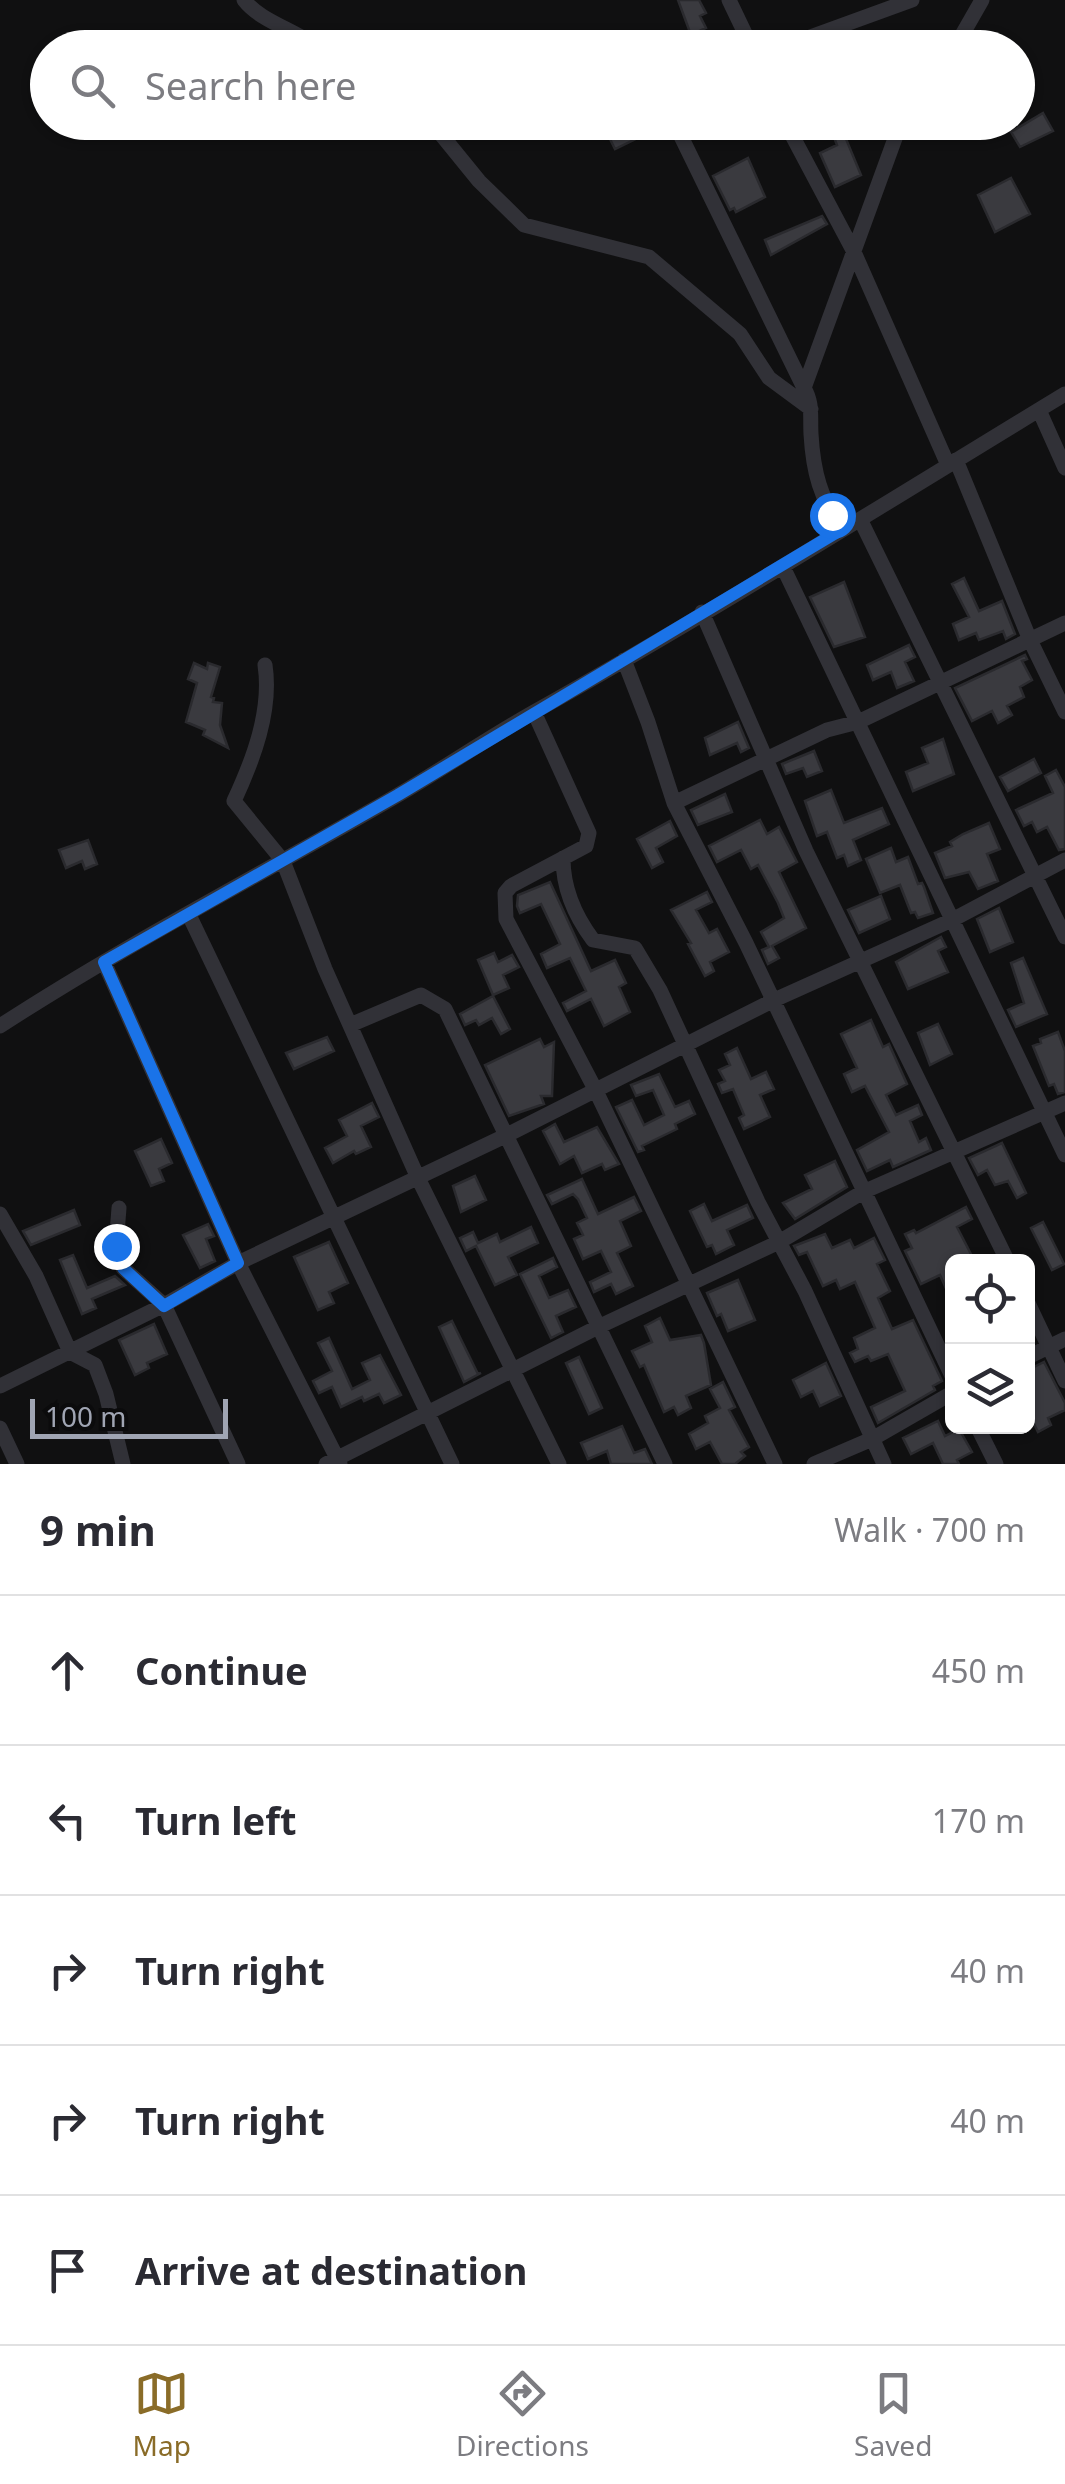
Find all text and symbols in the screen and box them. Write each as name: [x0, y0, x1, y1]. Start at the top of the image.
search box: [30, 30, 1035, 140]
icon: search: [65, 58, 120, 113]
text: Search here: [145, 59, 356, 111]
route start: [810, 493, 856, 539]
route end: [94, 1224, 140, 1270]
map controls: [945, 1254, 1035, 1434]
button: locate: [945, 1254, 1035, 1344]
button: layers: [945, 1344, 1035, 1434]
scale bar: [30, 1394, 228, 1438]
text: 100 m: [45, 1397, 127, 1435]
text: 9 min: [40, 1501, 156, 1558]
text: Walk · 700 m: [834, 1508, 1025, 1551]
icon: ahead: [40, 1643, 95, 1698]
text: Continue: [135, 1644, 308, 1696]
text: 450 m: [932, 1649, 1025, 1692]
icon: left: [40, 1793, 95, 1848]
text: Turn left: [135, 1794, 297, 1846]
text: 170 m: [932, 1799, 1025, 1842]
icon: right: [40, 1943, 95, 1998]
text: Turn right: [135, 1944, 325, 1996]
text: 40 m: [950, 1949, 1025, 1992]
icon: right: [40, 2093, 95, 2148]
text: Turn right: [135, 2094, 325, 2146]
text: 40 m: [950, 2099, 1025, 2142]
icon: arrive: [40, 2243, 95, 2298]
text: Arrive at destination: [135, 2244, 527, 2296]
tab: Map: [133, 2366, 191, 2464]
tab: Directions: [456, 2366, 589, 2464]
tab: Saved: [854, 2366, 932, 2464]

